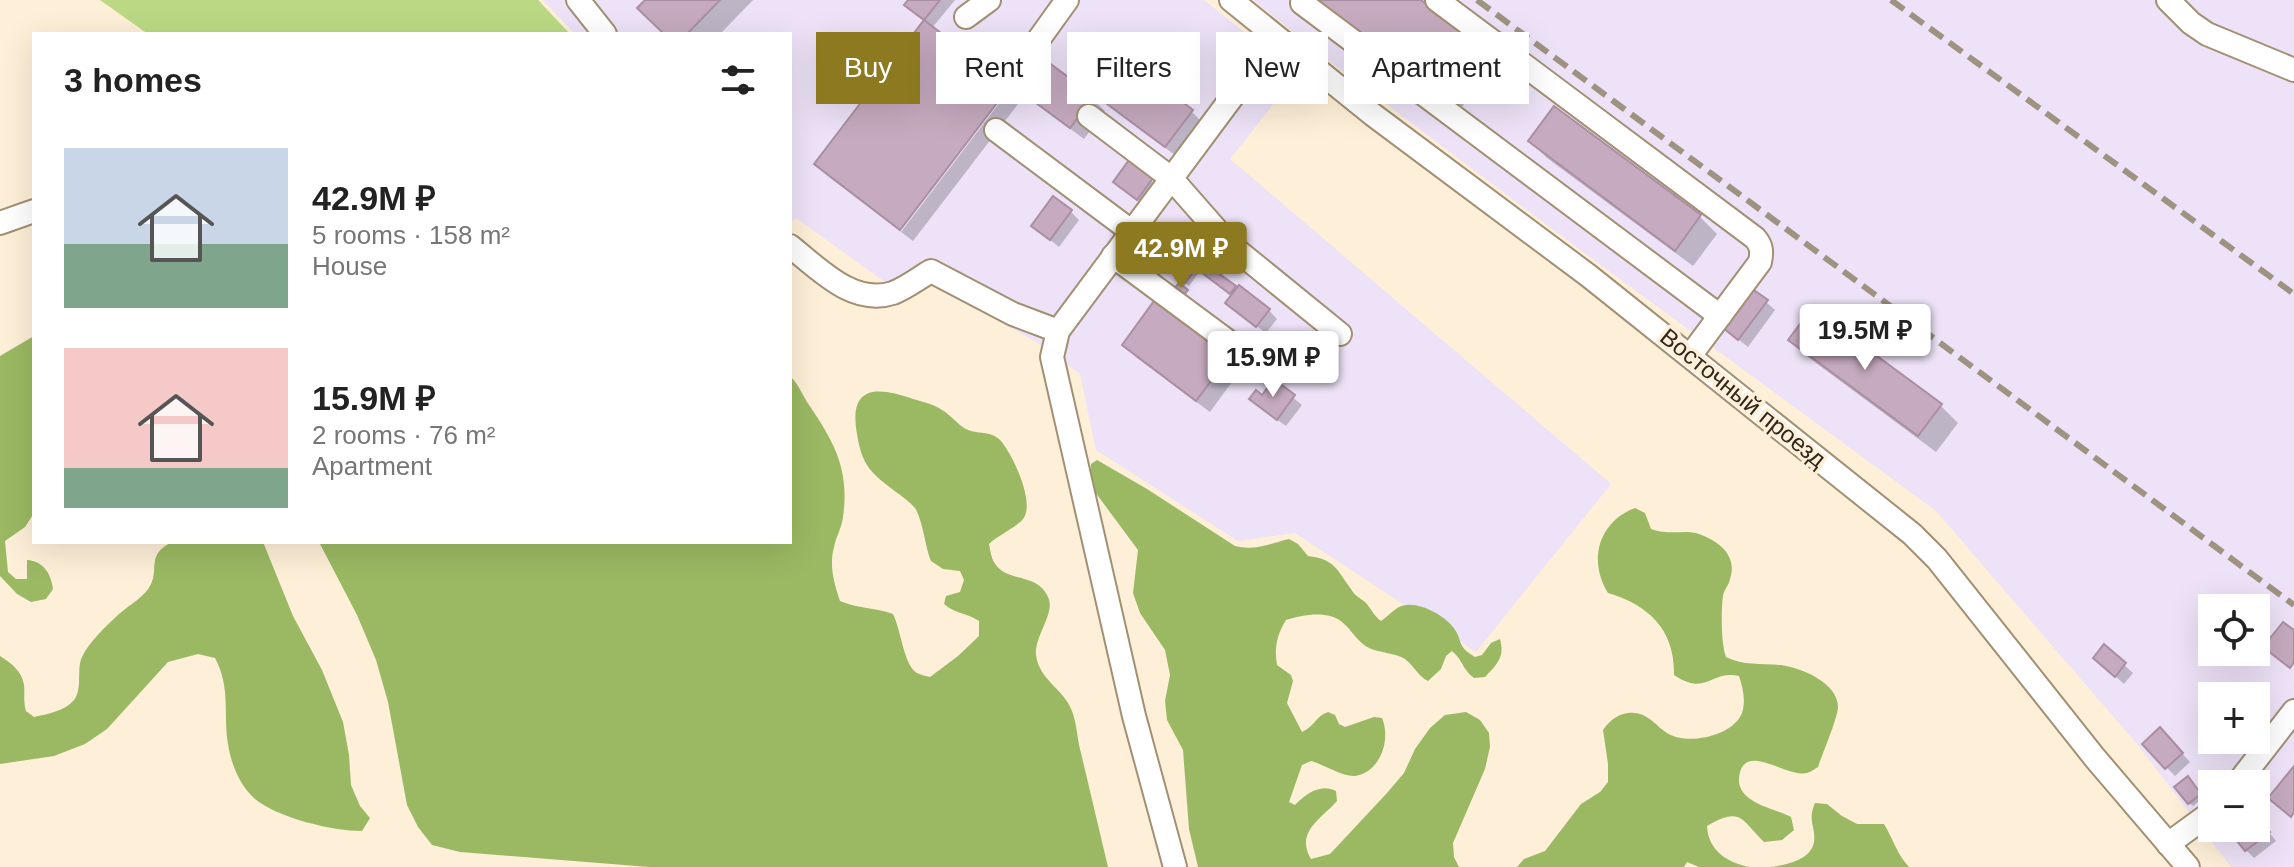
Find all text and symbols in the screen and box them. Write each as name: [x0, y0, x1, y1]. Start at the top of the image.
chip: Buy: [816, 32, 920, 104]
chip: Rent: [936, 32, 1051, 104]
chip: Filters: [1067, 32, 1200, 104]
chip: New: [1216, 32, 1328, 104]
chip: Apartment: [1344, 32, 1529, 104]
icon: filters: [716, 58, 760, 102]
text: 3 homes: [64, 61, 202, 99]
text: 42.9M ₽: [312, 179, 436, 217]
icon: home: [128, 180, 224, 276]
text: 5 rooms · 158 m²: [312, 220, 510, 250]
pin: 42.9M ₽: [1107, 222, 1255, 290]
text: 42.9M ₽: [1134, 233, 1228, 263]
text: House: [312, 251, 387, 281]
pin: 19.5M ₽: [1791, 304, 1939, 372]
text: 19.5M ₽: [1818, 315, 1912, 345]
street label: Восточный проезд: [1655, 323, 1831, 473]
pin: 15.9M ₽: [1199, 331, 1347, 399]
text: 15.9M ₽: [1226, 342, 1320, 372]
text: 15.9M ₽: [312, 379, 436, 417]
icon: home: [128, 380, 224, 476]
text: 2 rooms · 76 m²: [312, 420, 496, 450]
text: Apartment: [312, 451, 432, 481]
map controls: [2198, 594, 2270, 842]
button: locate: [2198, 594, 2270, 666]
button: +: [2198, 682, 2270, 754]
button: −: [2198, 770, 2270, 842]

